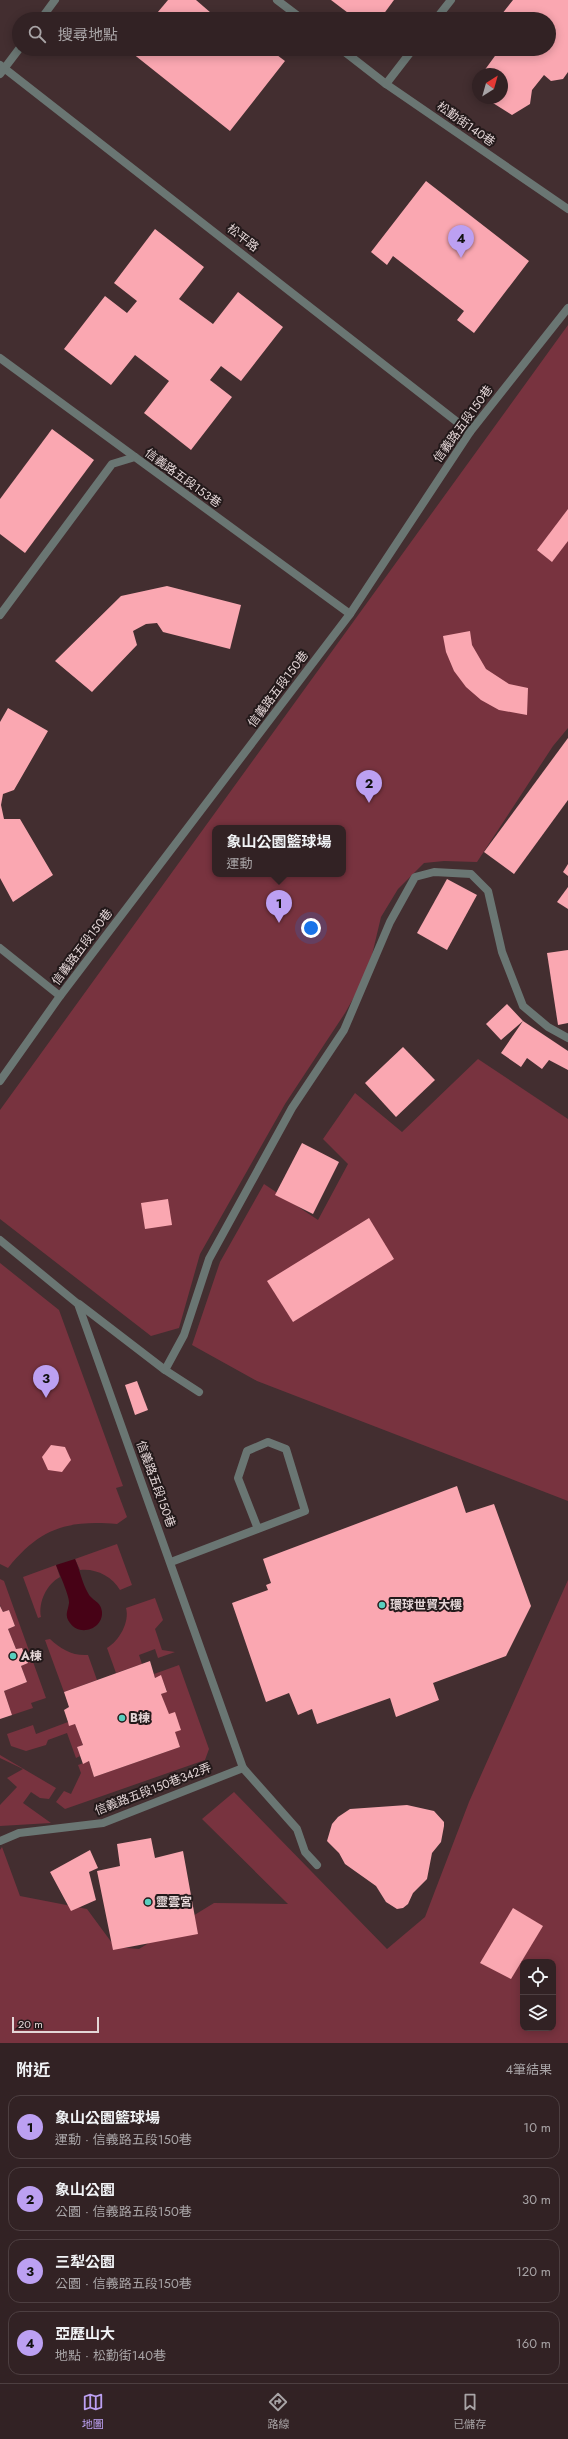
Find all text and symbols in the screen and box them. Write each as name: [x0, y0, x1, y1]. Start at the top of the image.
search box: [12, 12, 556, 56]
icon: search: [26, 23, 48, 45]
text: 搜尋地點: [58, 24, 118, 46]
north arrow: [472, 68, 508, 104]
street label: 松勤街140巷: [433, 97, 499, 151]
street label: 松平路: [223, 220, 263, 256]
pin: 4: [448, 225, 474, 258]
street label: 信義路五段150巷: [429, 382, 497, 466]
street label: 信義路五段153巷: [141, 444, 225, 512]
street label: 信義路五段150巷: [243, 647, 313, 731]
pin: 2: [356, 770, 382, 803]
popup: [212, 825, 346, 877]
text: 象山公園籃球場: [226, 831, 332, 853]
text: 運動: [226, 854, 253, 873]
pin: 1: [266, 890, 292, 923]
street label: 信義路五段150巷: [47, 905, 117, 989]
your location: [301, 918, 321, 938]
pin: 3: [33, 1365, 59, 1398]
street label: 信義路五段150巷: [132, 1438, 180, 1530]
place label: 環球世貿大樓: [390, 1596, 462, 1614]
marker: 環球世貿大樓: [377, 1600, 387, 1610]
place label: A棟: [20, 1647, 42, 1665]
marker: A棟: [8, 1651, 18, 1661]
place label: B棟: [130, 1709, 150, 1727]
marker: B棟: [117, 1713, 127, 1723]
street label: 信義路五段150巷342弄: [92, 1758, 214, 1820]
place label: 靈雲宮: [156, 1893, 192, 1911]
marker: 靈雲宮: [143, 1897, 153, 1907]
map controls: [520, 1959, 556, 2031]
button: locate: [520, 1959, 556, 1995]
button: layers: [520, 1995, 556, 2031]
scale bar: [12, 2015, 99, 2034]
text: 20 m: [18, 2016, 43, 2032]
text: 附近: [16, 2058, 50, 2082]
text: 4筆結果: [505, 2060, 552, 2079]
text: 象山公園籃球場: [55, 2107, 160, 2129]
text: 1: [27, 2118, 33, 2137]
text: 10 m: [523, 2118, 551, 2137]
text: 運動 · 信義路五段150巷: [55, 2130, 192, 2149]
text: 象山公園: [55, 2179, 115, 2201]
text: 2: [26, 2190, 34, 2209]
text: 30 m: [522, 2190, 551, 2209]
text: 公園 · 信義路五段150巷: [55, 2202, 192, 2221]
text: 三犁公園: [55, 2251, 115, 2273]
text: 3: [26, 2262, 34, 2281]
text: 120 m: [516, 2262, 551, 2281]
text: 公園 · 信義路五段150巷: [55, 2274, 192, 2293]
text: 亞歷山大: [55, 2323, 115, 2345]
text: 4: [25, 2334, 35, 2353]
text: 160 m: [516, 2334, 551, 2353]
text: 地點 · 松勤街140巷: [55, 2346, 166, 2365]
tab: 地圖: [82, 2391, 104, 2432]
tab: 路線: [267, 2391, 289, 2432]
tab: 已儲存: [453, 2391, 486, 2432]

